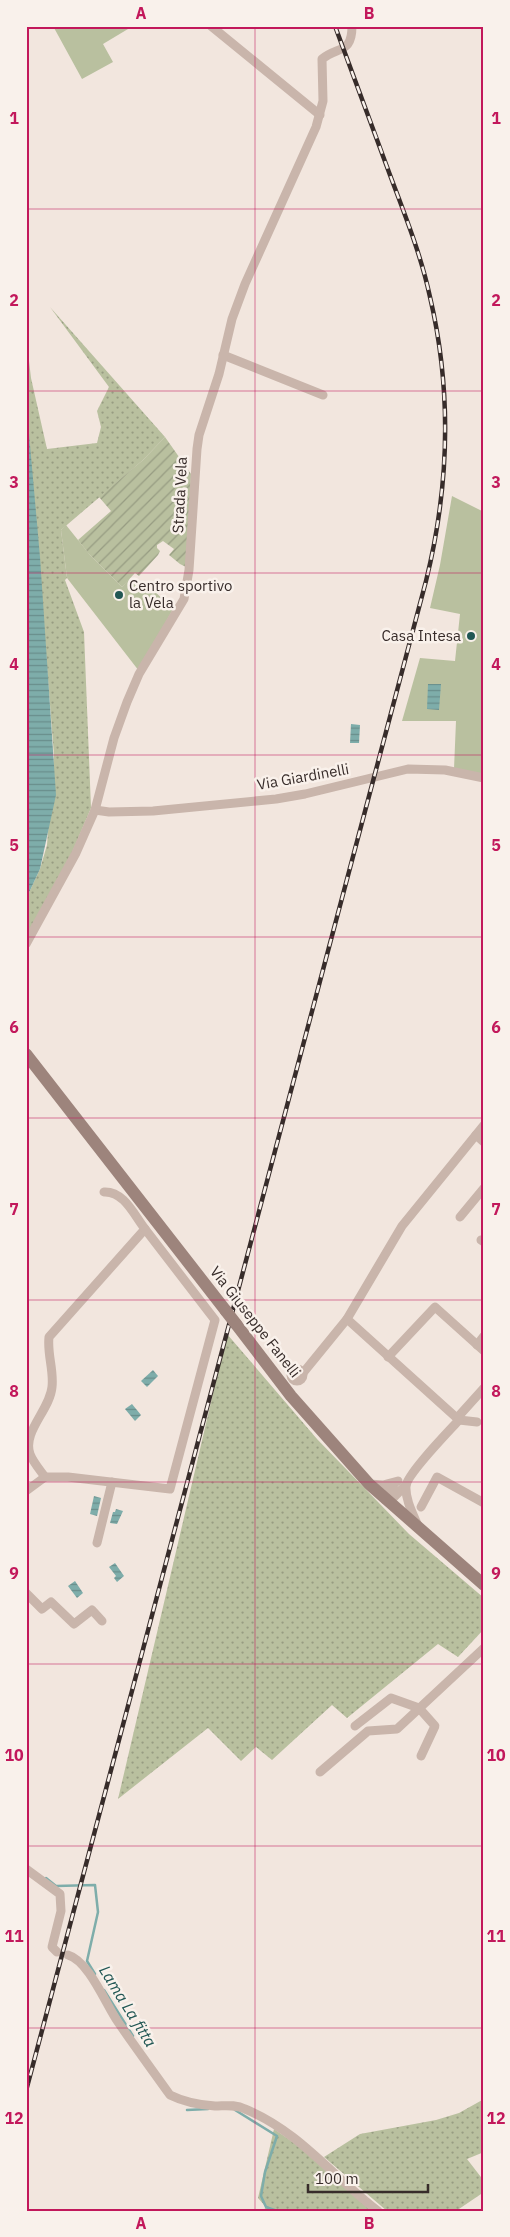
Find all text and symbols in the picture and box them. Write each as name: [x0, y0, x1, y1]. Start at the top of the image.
text: A: [136, 3, 147, 23]
text: B: [364, 3, 375, 23]
text: 1: [9, 108, 19, 128]
text: 1: [491, 108, 501, 128]
text: 2: [9, 290, 19, 310]
text: 2: [491, 290, 501, 310]
street label: Strada Vela: [168, 456, 191, 534]
text: 3: [9, 472, 19, 492]
text: 3: [491, 472, 501, 492]
place label: Centro sportivo la Vela: [129, 576, 232, 612]
marker: Centro sportivo la Vela: [113, 589, 125, 601]
place label: Casa Intesa: [382, 626, 461, 645]
marker: Casa Intesa: [465, 630, 477, 642]
text: 4: [9, 654, 19, 674]
text: 4: [491, 654, 501, 674]
street label: Via Giardinelli: [255, 759, 350, 794]
text: 5: [9, 835, 19, 855]
text: 5: [491, 835, 501, 855]
text: 6: [9, 1017, 19, 1037]
text: 6: [491, 1017, 501, 1037]
text: 7: [9, 1199, 19, 1219]
text: 7: [491, 1199, 501, 1219]
street label: Via Giuseppe Fanelli: [206, 1262, 305, 1381]
text: 8: [9, 1381, 19, 1401]
text: 8: [491, 1381, 501, 1401]
text: 9: [9, 1563, 19, 1583]
text: 9: [491, 1563, 501, 1583]
text: 10: [4, 1745, 24, 1765]
text: 10: [486, 1745, 506, 1765]
text: 11: [4, 1926, 24, 1946]
text: 11: [486, 1926, 506, 1946]
water label: Lama La fitta: [95, 1962, 161, 2050]
text: 12: [4, 2108, 24, 2128]
text: 12: [486, 2108, 506, 2128]
scale bar: [308, 2162, 428, 2194]
text: 100 m: [315, 2169, 359, 2188]
text: A: [136, 2213, 147, 2233]
text: B: [364, 2213, 375, 2233]

